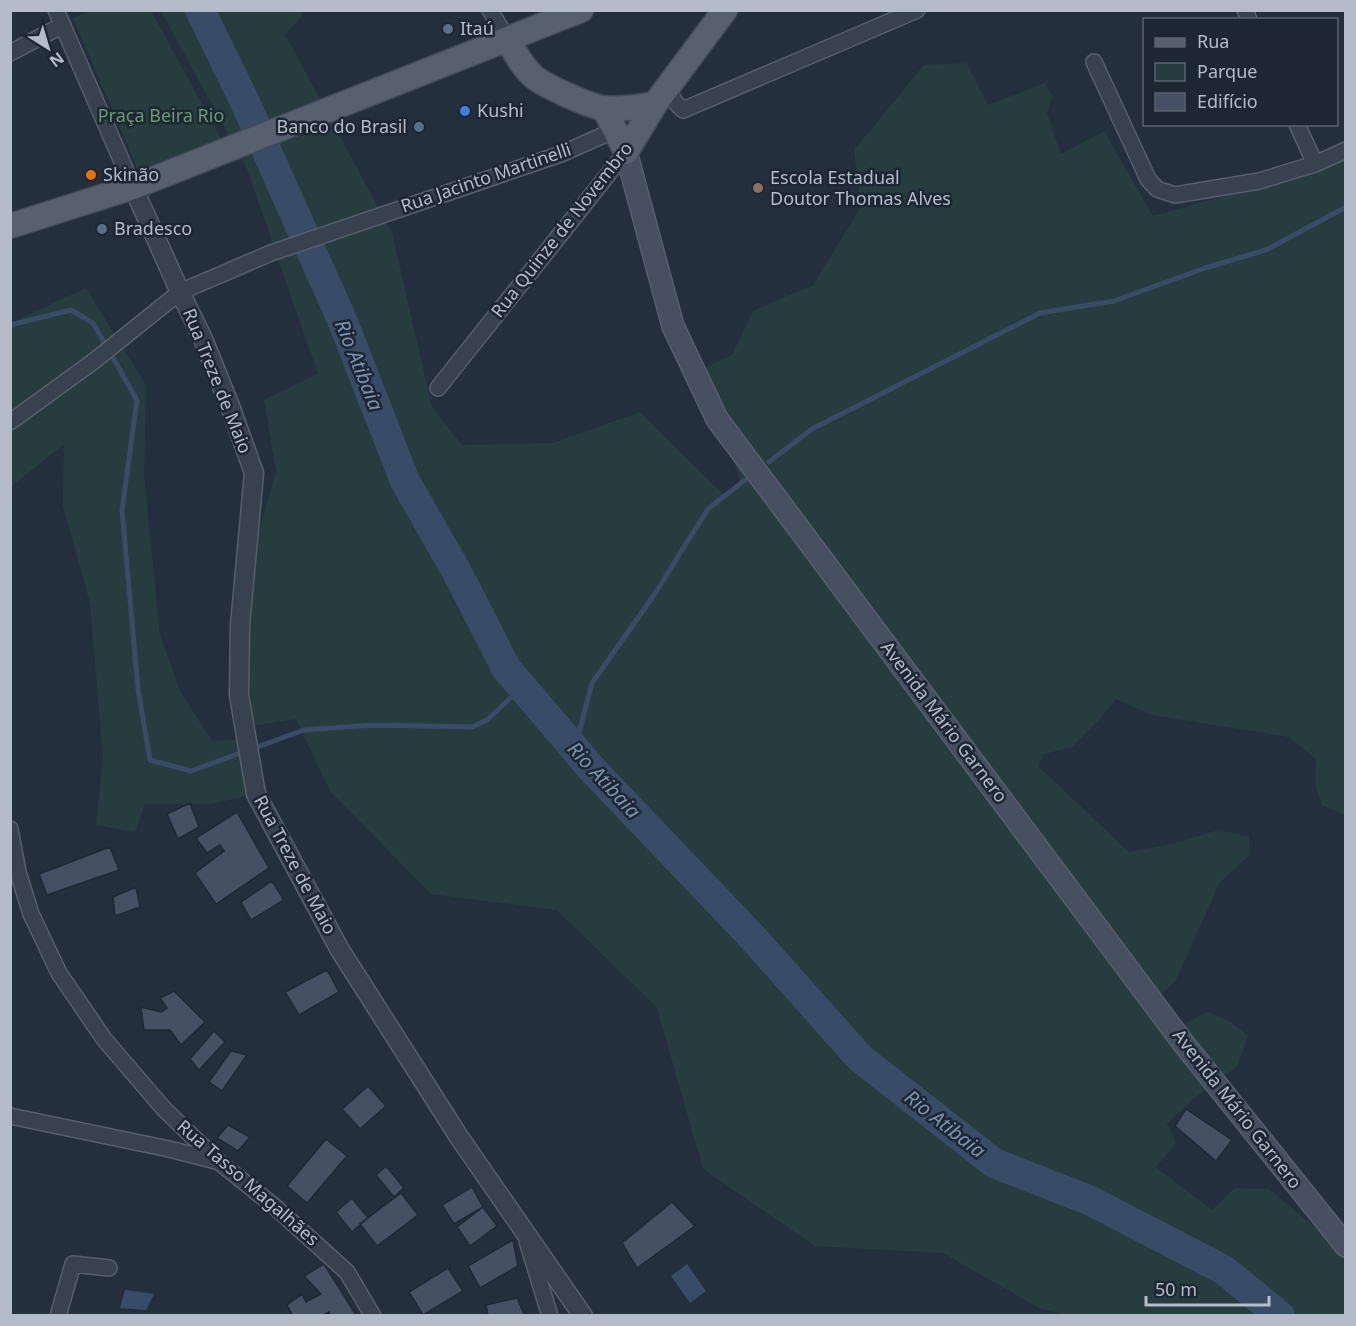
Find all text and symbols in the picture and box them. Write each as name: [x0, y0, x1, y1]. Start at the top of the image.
place label: Itaú: [460, 16, 494, 40]
north arrow: [18, 18, 78, 78]
legend: [1143, 18, 1338, 126]
marker: Itaú: [441, 22, 455, 36]
text: Rua: [1197, 29, 1229, 53]
text: N: [45, 47, 69, 73]
text: Parque: [1197, 59, 1257, 83]
text: Edifício: [1197, 89, 1258, 113]
place label: Kushi: [477, 98, 524, 122]
park label: Praça Beira Rio: [98, 103, 224, 127]
marker: Kushi: [458, 104, 472, 118]
place label: Banco do Brasil: [276, 114, 407, 138]
marker: Banco do Brasil: [412, 120, 426, 134]
street label: Rua Jacinto Martinelli: [397, 137, 574, 218]
street label: Rua Quinze de Novembro: [485, 137, 637, 322]
place label: Skinão: [103, 162, 159, 186]
place label: Escola Estadual Doutor Thomas Alves: [770, 165, 951, 210]
marker: Skinão: [84, 168, 98, 182]
marker: Escola Estadual Doutor Thomas Alves: [751, 181, 765, 195]
place label: Bradesco: [114, 216, 192, 240]
marker: Bradesco: [95, 222, 109, 236]
street label: Rua Treze de Maio: [178, 305, 258, 457]
water label: Rio Atibaia: [329, 315, 390, 414]
street label: Avenida Mário Garnero: [876, 636, 1013, 807]
water label: Rio Atibaia: [562, 735, 647, 824]
street label: Rua Treze de Maio: [249, 791, 343, 938]
street label: Avenida Mário Garnero: [1168, 1024, 1308, 1193]
water label: Rio Atibaia: [899, 1084, 991, 1164]
street label: Rua Tasso Magalhães: [173, 1114, 325, 1251]
scale bar: [1146, 1269, 1269, 1307]
text: 50 m: [1155, 1277, 1197, 1301]

